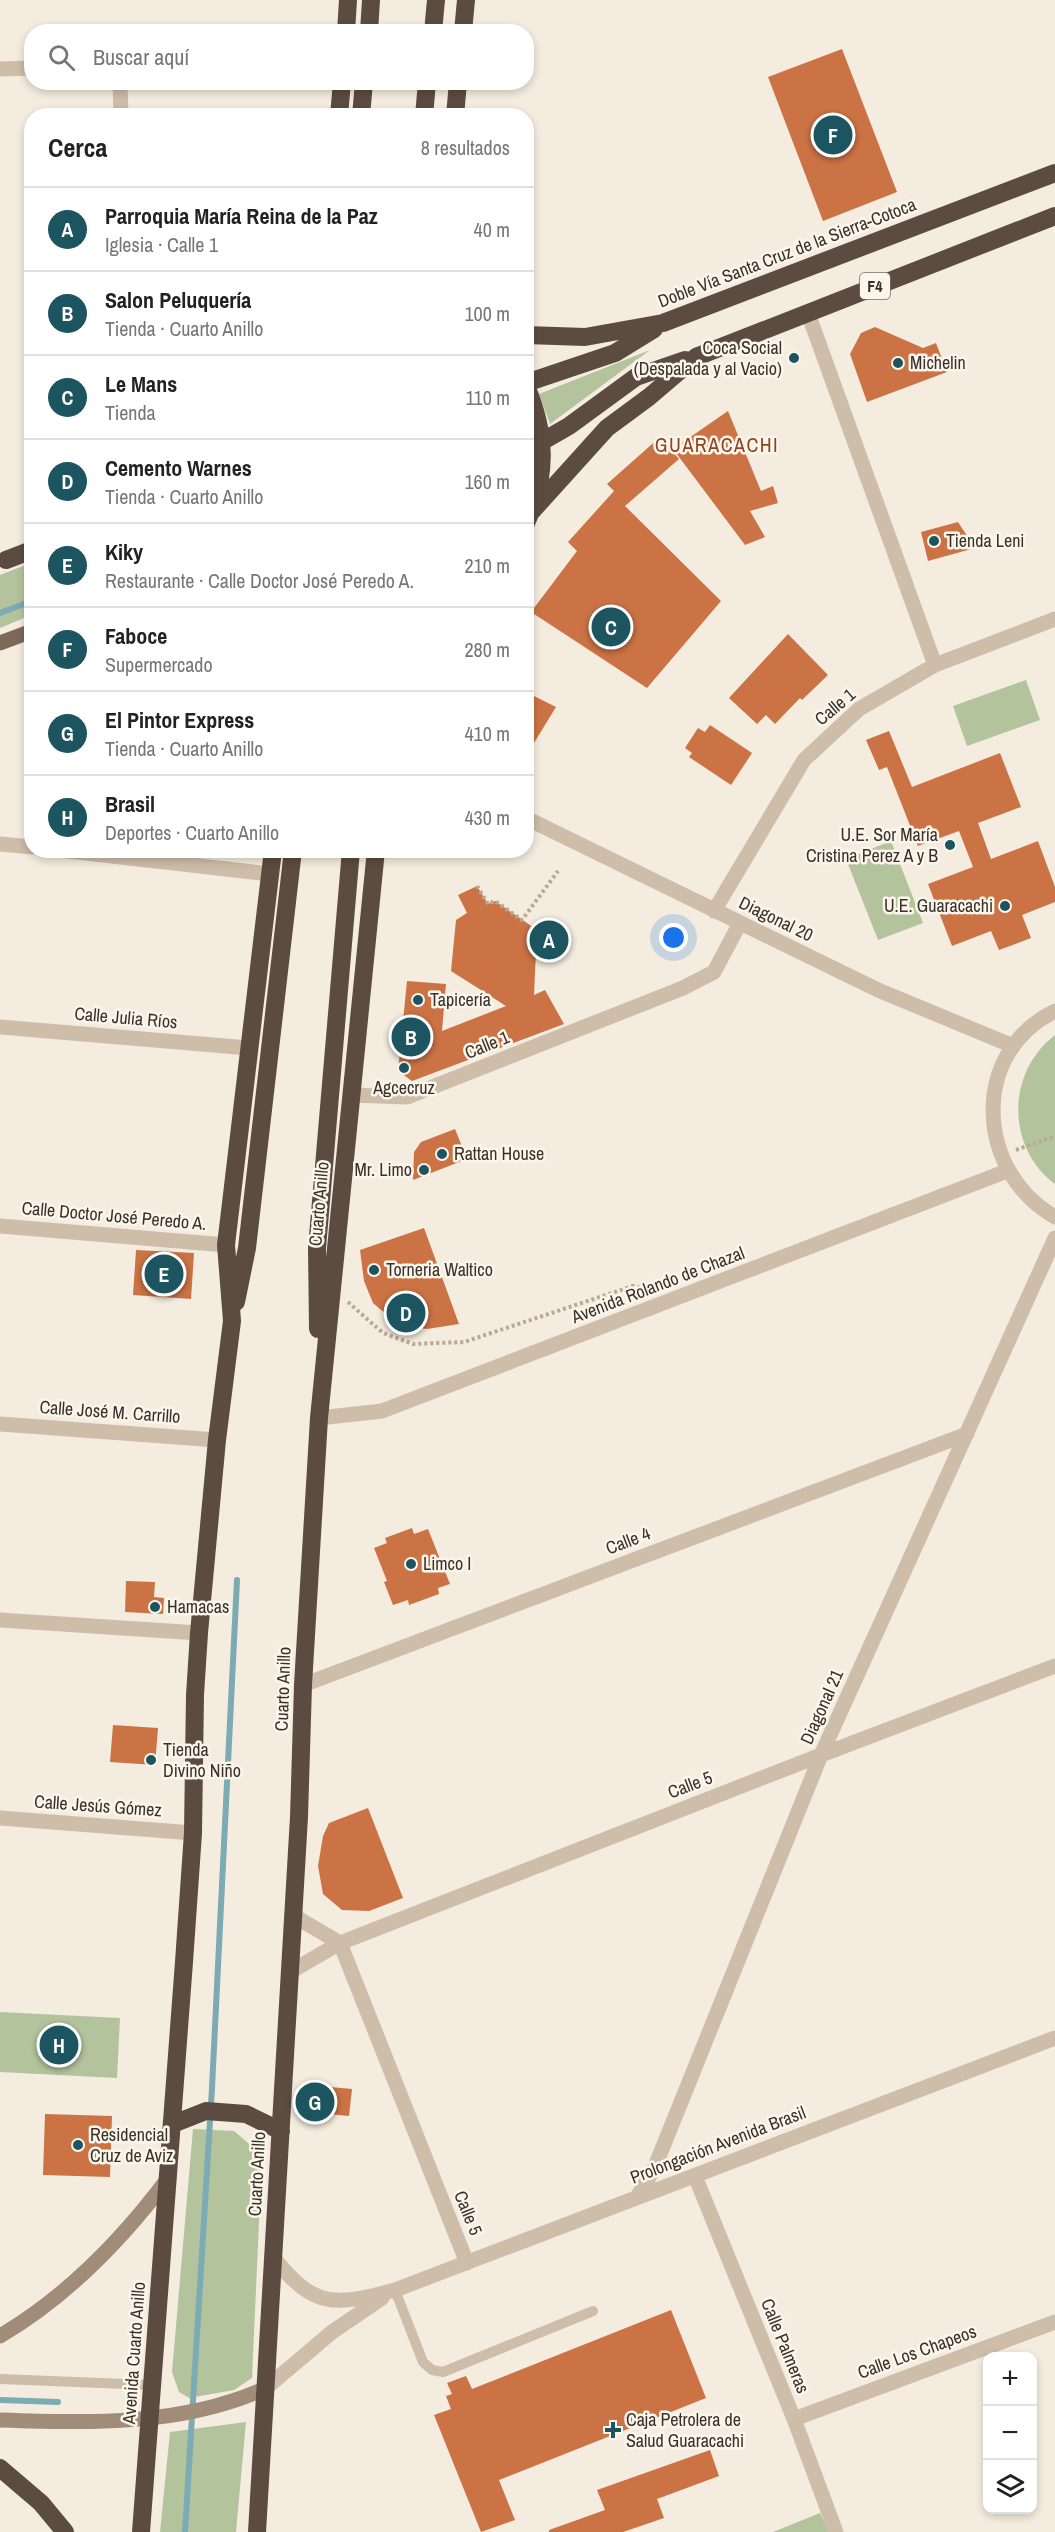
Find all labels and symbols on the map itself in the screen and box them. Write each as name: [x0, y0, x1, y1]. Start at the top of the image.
pin: F: [814, 112, 852, 158]
street label: Doble Vía Santa Cruz de la Sierra-Cotoca: [654, 192, 919, 313]
road number: F4: [860, 273, 890, 299]
place label: Coca Social (Despalada y al Vacio): [634, 335, 782, 381]
place label: Michelin: [910, 350, 966, 375]
marker: Coca Social (Despalada y al Vacio): [787, 351, 801, 365]
marker: Michelin: [891, 356, 905, 370]
district label: GUARACACHI: [655, 431, 779, 458]
place label: Tienda Leni: [946, 528, 1024, 553]
marker: Tienda Leni: [927, 534, 941, 548]
pin: C: [592, 604, 630, 650]
street label: Calle 1: [809, 682, 861, 731]
place label: U.E. Sor María Cristina Perez A y B: [806, 822, 938, 868]
marker: U.E. Sor María Cristina Perez A y B: [943, 838, 957, 852]
street label: Diagonal 20: [735, 890, 817, 947]
place label: U.E. Guaracachi: [884, 893, 993, 918]
marker: U.E. Guaracachi: [998, 899, 1012, 913]
pin: A: [530, 918, 568, 962]
your location: [659, 923, 688, 952]
place label: Tapicería: [430, 987, 491, 1012]
marker: Tapicería: [411, 993, 425, 1007]
street label: Calle Julia Ríos: [73, 1001, 179, 1034]
pin: B: [392, 1014, 430, 1060]
street label: Calle 1: [461, 1024, 514, 1065]
marker: Agcecruz: [397, 1061, 411, 1075]
place label: Agcecruz: [372, 1075, 435, 1100]
place label: Rattan House: [454, 1141, 544, 1166]
marker: Rattan House: [435, 1147, 449, 1161]
place label: Mr. Limo: [355, 1157, 412, 1182]
street label: Cuarto Anillo: [302, 1161, 335, 1247]
marker: Mr. Limo: [417, 1163, 431, 1177]
street label: Calle Doctor José Peredo A.: [21, 1195, 207, 1236]
street label: Avenida Rolando de Chazal: [567, 1240, 748, 1329]
pin: E: [144, 1252, 184, 1296]
place label: Torneria Waltico: [386, 1257, 493, 1282]
marker: Torneria Waltico: [367, 1263, 381, 1277]
pin: D: [386, 1290, 426, 1336]
street label: Calle José M. Carrillo: [39, 1394, 181, 1429]
street label: Calle 4: [602, 1521, 654, 1560]
place label: Limco I: [423, 1551, 471, 1576]
marker: Limco I: [404, 1557, 418, 1571]
place label: Hamacas: [167, 1594, 229, 1619]
marker: Hamacas: [148, 1600, 162, 1614]
street label: Cuarto Anillo: [269, 1646, 296, 1732]
street label: Diagonal 21: [794, 1665, 849, 1748]
place label: Tienda Divino Niño: [163, 1737, 241, 1783]
marker: Tienda Divino Niño: [144, 1753, 158, 1767]
street label: Calle 5: [664, 1765, 716, 1804]
street label: Calle Jesús Gómez: [33, 1789, 163, 1822]
pin: H: [40, 2022, 78, 2068]
pin: G: [296, 2080, 334, 2124]
street label: Prolongación Avenida Brasil: [627, 2100, 809, 2190]
place label: Residencial Cruz de Aviz: [90, 2122, 173, 2168]
street label: Cuarto Anillo: [242, 2131, 271, 2217]
marker: Residencial Cruz de Aviz: [71, 2138, 85, 2152]
street label: Calle 5: [448, 2187, 489, 2239]
street label: Avenida Cuarto Anillo: [116, 2281, 151, 2426]
street label: Calle Palmeras: [755, 2295, 816, 2397]
street label: Calle Los Chapeos: [854, 2318, 980, 2385]
place label: Caja Petrolera de Salud Guaracachi: [626, 2407, 744, 2453]
marker: Caja Petrolera de Salud Guaracachi: [604, 2421, 622, 2439]

